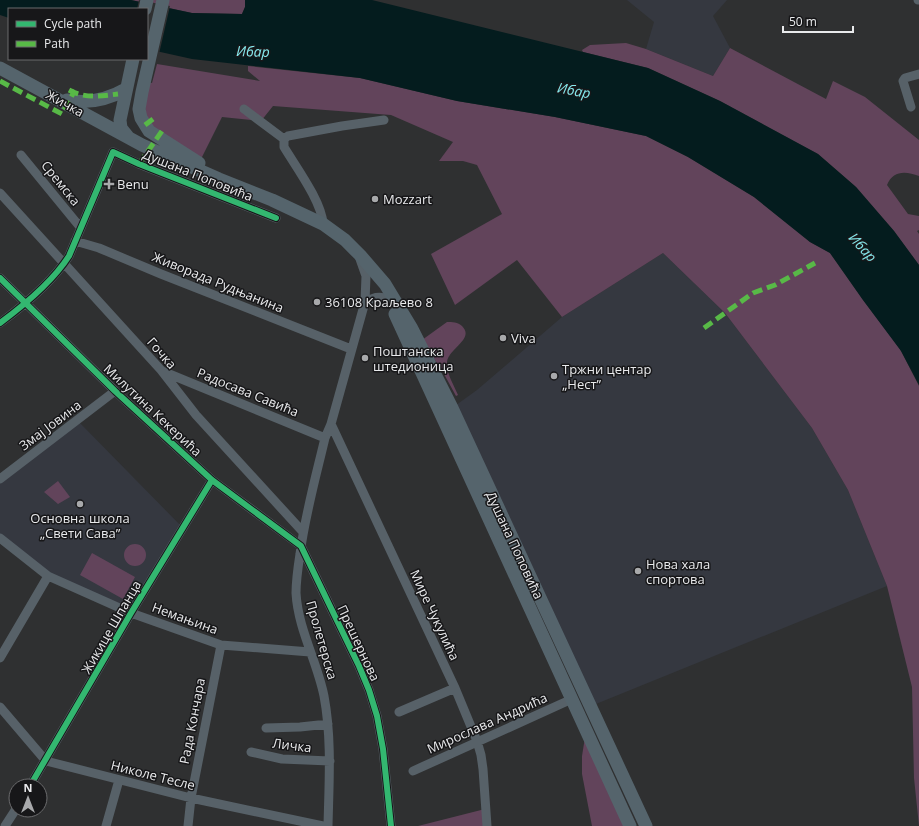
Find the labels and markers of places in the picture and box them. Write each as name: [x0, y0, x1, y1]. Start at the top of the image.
place label: Benu: [117, 175, 149, 193]
marker: Benu: [104, 179, 114, 189]
place label: Mozzart: [383, 190, 432, 208]
marker: Mozzart: [370, 194, 380, 204]
place label: 36108 Краљево 8: [325, 293, 433, 311]
marker: 36108 Краљево 8: [312, 297, 322, 307]
place label: Viva: [511, 329, 536, 347]
marker: Viva: [498, 333, 508, 343]
place label: Поштанска штедионица: [373, 342, 453, 375]
marker: Поштанска штедионица: [360, 353, 370, 363]
place label: Тржни центар „Нест”: [562, 360, 652, 393]
marker: Тржни центар „Нест”: [549, 371, 559, 381]
marker: Основна школа „Свети Сава”: [75, 499, 85, 509]
place label: Основна школа „Свети Сава”: [30, 509, 130, 542]
place label: Нова хала спортова: [646, 555, 710, 588]
marker: Нова хала спортова: [633, 566, 643, 576]

